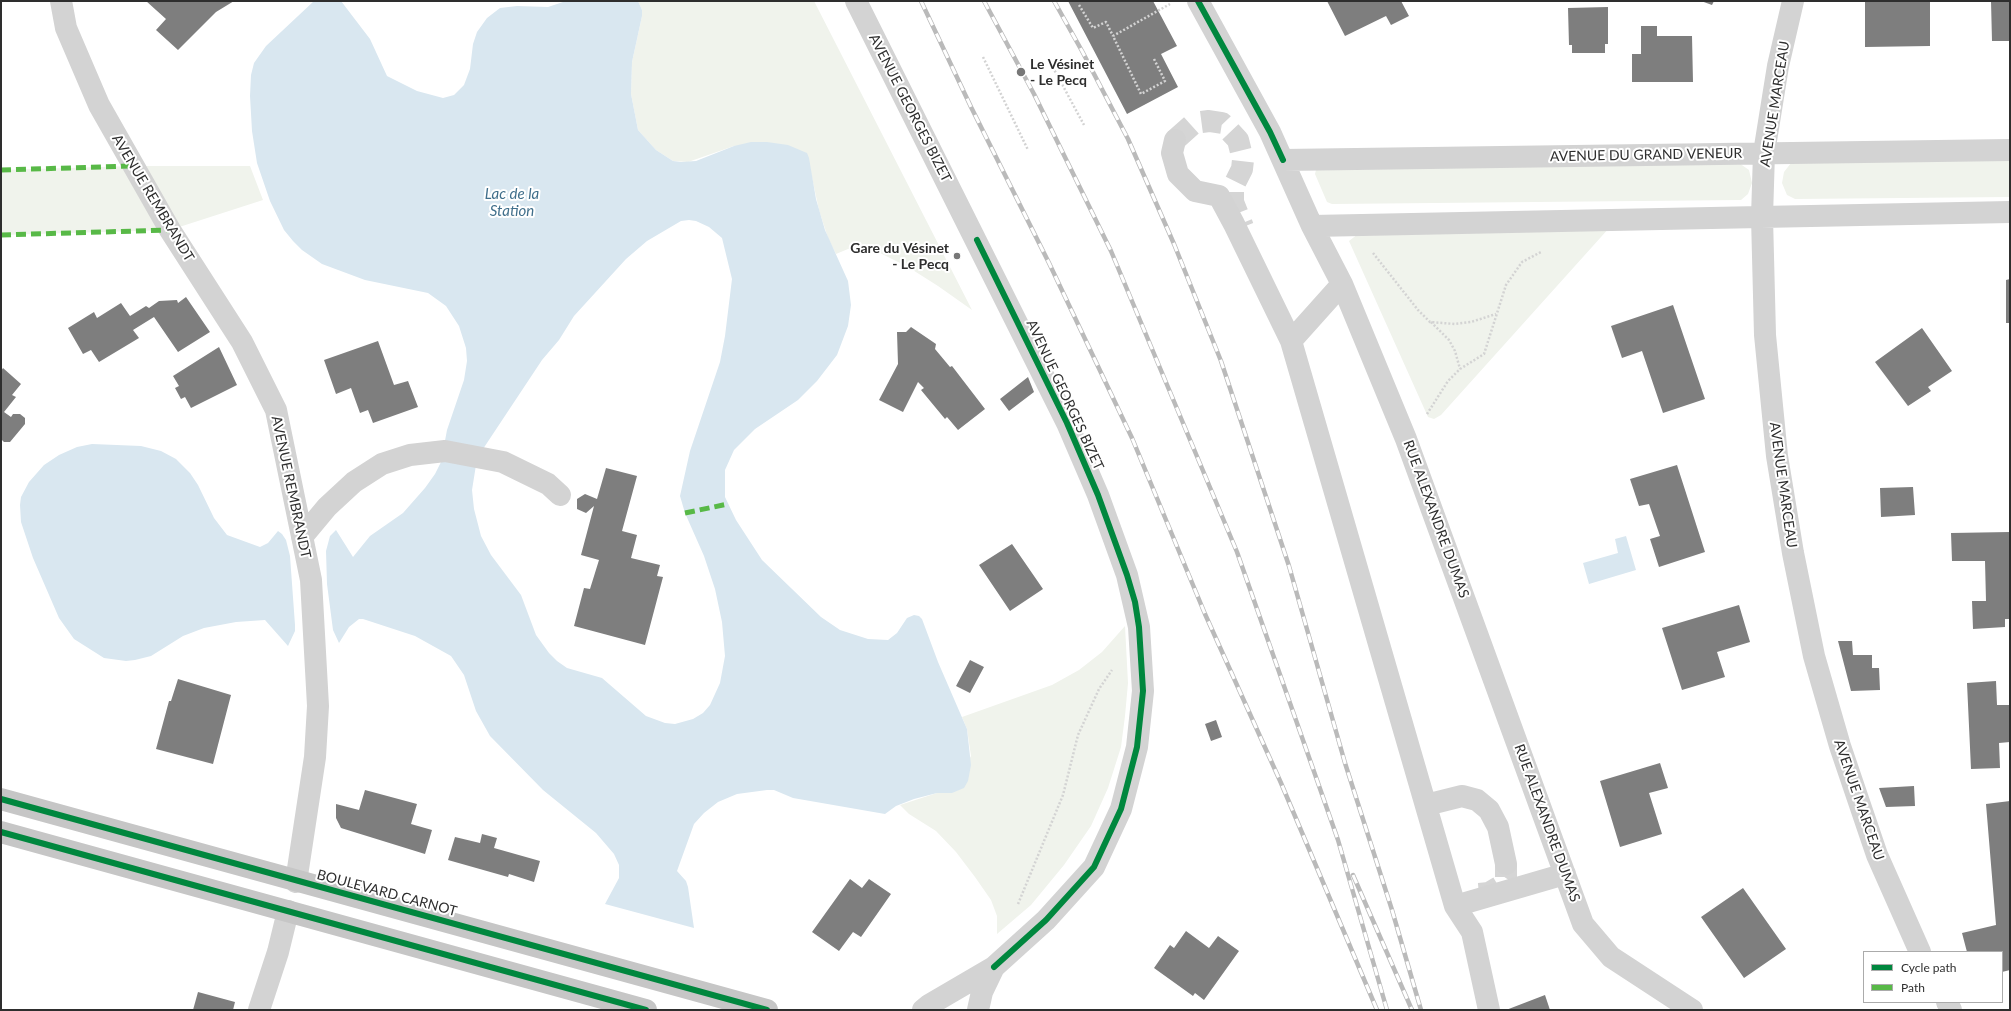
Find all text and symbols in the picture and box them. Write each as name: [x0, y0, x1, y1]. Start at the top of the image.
street label: AVENUE GEORGES BIZET: [865, 31, 955, 185]
street label: AVENUE MARCEAU: [1757, 40, 1793, 168]
place label: Le Vésinet - Le Pecq: [1030, 56, 1094, 88]
marker: Le Vésinet - Le Pecq: [1015, 66, 1027, 78]
street label: AVENUE REMBRANDT: [108, 131, 198, 265]
street label: AVENUE DU GRAND VENEUR: [1550, 145, 1742, 165]
water label: Lac de la Station: [485, 185, 539, 220]
place label: Gare du Vésinet - Le Pecq: [850, 240, 949, 272]
marker: Gare du Vésinet - Le Pecq: [952, 251, 962, 261]
street label: AVENUE GEORGES BIZET: [1023, 317, 1107, 473]
street label: AVENUE REMBRANDT: [268, 414, 314, 560]
street label: AVENUE MARCEAU: [1766, 421, 1800, 549]
street label: RUE ALEXANDRE DUMAS: [1400, 438, 1472, 600]
street label: AVENUE MARCEAU: [1830, 737, 1888, 863]
street label: RUE ALEXANDRE DUMAS: [1511, 742, 1583, 904]
street label: BOULEVARD CARNOT: [315, 866, 459, 920]
legend: [1863, 951, 2003, 1003]
text: Cycle path: [1901, 960, 1956, 975]
text: Path: [1901, 980, 1925, 995]

